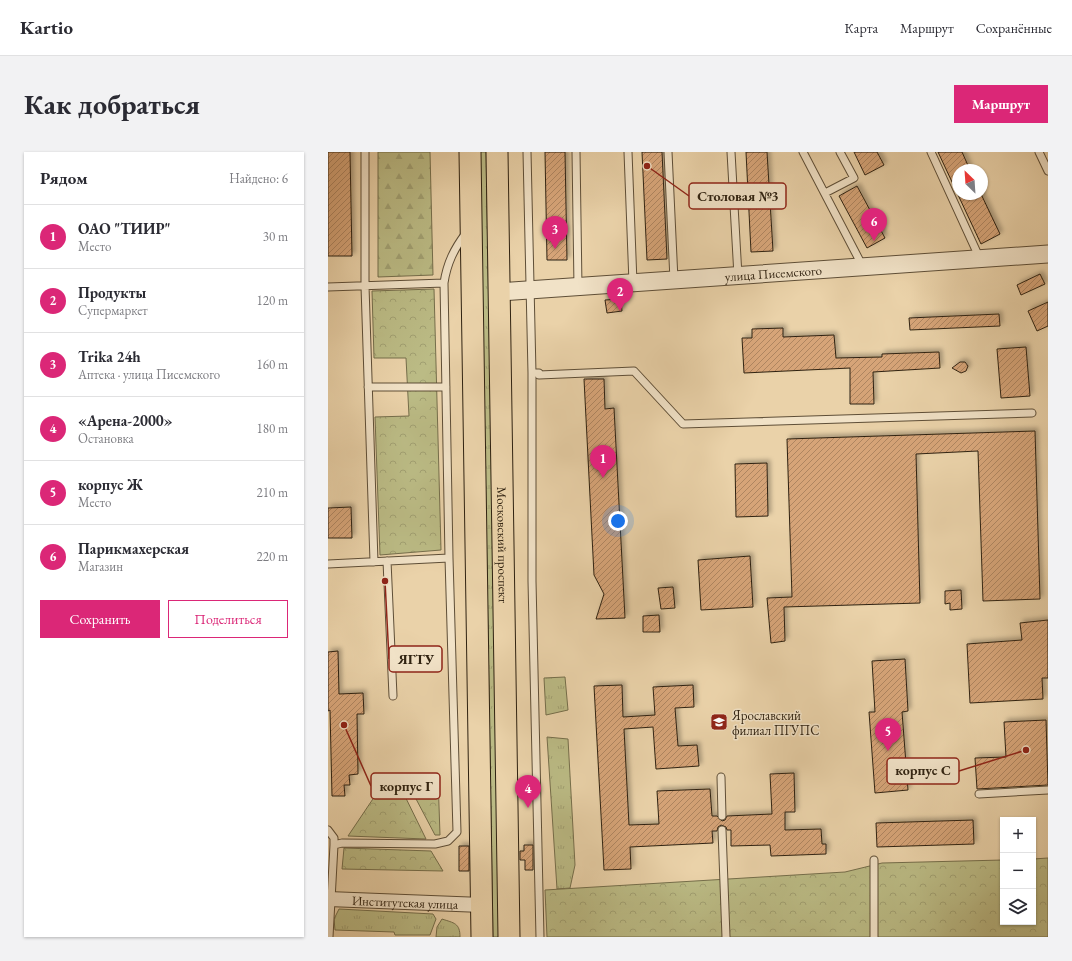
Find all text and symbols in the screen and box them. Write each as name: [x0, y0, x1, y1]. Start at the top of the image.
text: Kartio: [20, 15, 73, 40]
text: Карта: [845, 19, 878, 37]
text: Маршрут: [900, 19, 954, 37]
text: Сохранённые: [976, 19, 1052, 37]
button: Маршрут: [954, 85, 1048, 123]
text: Как добраться: [24, 86, 200, 122]
north arrow: [952, 164, 988, 200]
text: Рядом: [40, 167, 88, 189]
text: Найдено: 6: [229, 170, 288, 187]
callout: Столовая №3: [689, 183, 786, 209]
text: Столовая №3: [697, 187, 779, 205]
pin: 6: [861, 208, 887, 241]
pin: 3: [542, 216, 568, 249]
text: ОАО "ТИИР": [78, 219, 170, 238]
text: 1: [50, 228, 56, 245]
text: 30 m: [263, 228, 288, 245]
text: Место: [78, 238, 111, 255]
street label: улица Писемского: [724, 262, 823, 285]
pin: 2: [607, 278, 633, 311]
text: Продукты: [78, 283, 146, 302]
text: 2: [50, 292, 56, 309]
text: 120 m: [257, 292, 288, 309]
text: Супермаркет: [78, 302, 148, 319]
text: Trika 24h: [78, 347, 141, 366]
text: 3: [50, 356, 56, 373]
text: 160 m: [257, 356, 288, 373]
text: Аптека · улица Писемского: [78, 366, 220, 383]
text: «Арена-2000»: [78, 411, 173, 430]
text: 4: [50, 420, 56, 437]
text: 180 m: [257, 420, 288, 437]
text: Остановка: [78, 430, 134, 447]
pin: 1: [590, 445, 616, 478]
text: корпус Ж: [78, 475, 143, 494]
text: 5: [50, 484, 56, 501]
text: 210 m: [257, 484, 288, 501]
street label: Московский проспект: [493, 487, 512, 604]
text: Место: [78, 494, 111, 511]
your location: [608, 511, 628, 531]
text: Парикмахерская: [78, 539, 189, 558]
text: 6: [50, 548, 56, 565]
text: 220 m: [257, 548, 288, 565]
text: Магазин: [78, 558, 123, 575]
button: Сохранить: [40, 600, 160, 638]
button: Поделиться: [168, 600, 288, 638]
callout: ЯГТУ: [389, 646, 442, 672]
text: ЯГТУ: [397, 650, 435, 668]
place label: Ярославский филиал ПГУПС: [731, 707, 819, 739]
school or university icon: Ярославский филиал ПГУПС: [709, 712, 729, 732]
pin: 5: [875, 718, 901, 751]
callout: корпус С: [887, 758, 959, 784]
text: корпус С: [895, 761, 951, 779]
callout: корпус Г: [371, 773, 440, 799]
pin: 4: [515, 775, 541, 808]
text: корпус Г: [379, 777, 433, 795]
map controls: [1000, 817, 1036, 925]
button: +: [1000, 817, 1036, 853]
button: −: [1000, 853, 1036, 889]
button: layers: [1000, 889, 1036, 925]
street label: Институтская улица: [351, 892, 459, 913]

